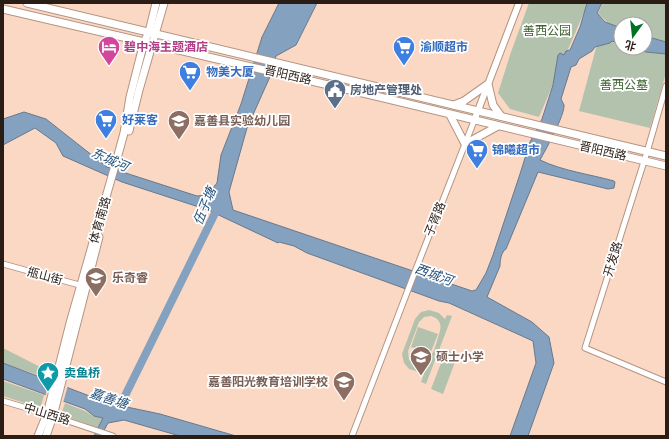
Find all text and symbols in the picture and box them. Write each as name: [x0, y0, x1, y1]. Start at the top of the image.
north arrow: [613, 16, 653, 56]
park label: 善西公园: [523, 24, 571, 38]
hotel icon: 碧中海主题酒店: [96, 34, 122, 67]
supermarket icon: 渝顺超市: [391, 34, 417, 67]
text: 北: [624, 37, 638, 53]
place label: 碧中海主题酒店: [124, 40, 208, 54]
place label: 渝顺超市: [420, 40, 468, 54]
supermarket icon: 物美大厦: [177, 59, 203, 92]
street label: 晋阳西路: [263, 63, 313, 87]
place label: 物美大厦: [206, 65, 254, 79]
public building icon: 房地产管理处: [322, 77, 348, 110]
park label: 善西公墓: [600, 78, 648, 92]
place label: 房地产管理处: [350, 83, 422, 97]
supermarket icon: 好莱客: [93, 107, 119, 140]
school or university icon: 嘉善县实验幼儿园: [166, 108, 192, 141]
place label: 好莱客: [122, 113, 158, 127]
place label: 嘉善县实验幼儿园: [194, 114, 290, 128]
supermarket icon: 锦曦超市: [464, 137, 490, 170]
street label: 晋阳西路: [578, 139, 628, 163]
place label: 锦曦超市: [492, 143, 540, 157]
water label: 东城河: [89, 145, 133, 175]
water label: 伍子塘: [190, 183, 219, 227]
street label: 体育南路: [87, 195, 113, 245]
street label: 子胥路: [422, 200, 448, 238]
street label: 开发路: [601, 240, 625, 278]
water label: 西城河: [413, 261, 458, 289]
street label: 甁山街: [26, 265, 64, 287]
school or university icon: 乐奇睿: [83, 265, 109, 298]
place label: 乐奇睿: [112, 271, 148, 285]
school or university icon: 硕士小学: [408, 344, 434, 377]
place label: 硕士小学: [436, 350, 484, 364]
place icon: 卖鱼桥: [35, 360, 61, 393]
place label: 卖鱼桥: [64, 366, 100, 380]
school or university icon: 嘉善阳光教育培训学校: [331, 369, 357, 402]
place label: 嘉善阳光教育培训学校: [208, 375, 328, 389]
water label: 嘉善塘: [88, 385, 132, 412]
street label: 中山西路: [22, 400, 72, 428]

